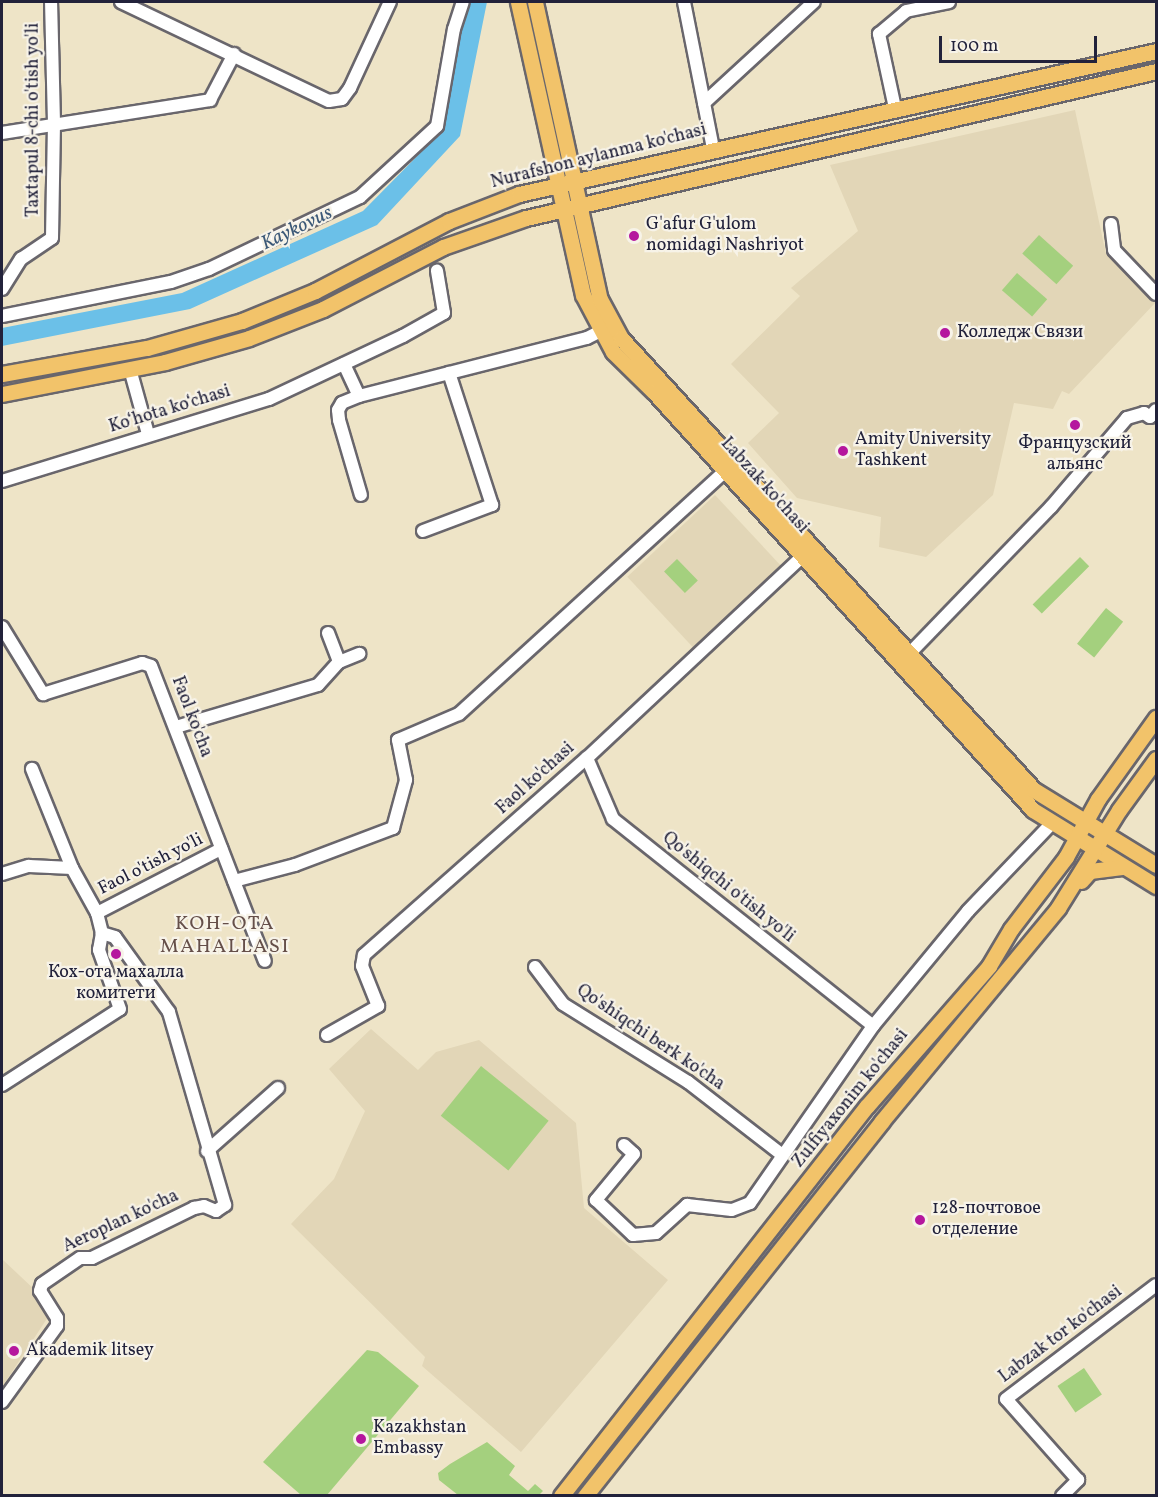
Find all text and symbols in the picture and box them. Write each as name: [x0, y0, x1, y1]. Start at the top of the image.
street label: Taxtapul 8-chi o'tish yo'li: [23, 23, 45, 217]
scale bar: [942, 24, 1100, 62]
text: 100 m: [950, 34, 999, 59]
street label: Nurafshon aylanma ko'chasi: [489, 120, 709, 194]
water label: Kaykovus: [257, 201, 337, 257]
place label: G'afur G'ulom nomidagi Nashriyot: [646, 215, 804, 258]
marker: G'afur G'ulom nomidagi Nashriyot: [627, 229, 641, 243]
place label: Колледж Связи: [957, 322, 1083, 344]
marker: Колледж Связи: [938, 326, 952, 340]
street label: Koʻhota koʻchasi: [107, 381, 233, 439]
marker: Французский альянс: [1068, 418, 1082, 432]
place label: Amity University Tashkent: [855, 430, 992, 472]
street label: Labzak ko'chasi: [715, 434, 813, 538]
place label: Французский альянс: [1019, 434, 1131, 476]
marker: Amity University Tashkent: [836, 444, 850, 458]
street label: Faol ko'cha: [166, 674, 216, 760]
street label: Faol ko'chasi: [492, 738, 580, 820]
street label: Qo'shiqchi o'tish yo'li: [657, 828, 799, 948]
street label: Faol o'tish yo'li: [95, 829, 207, 901]
district label: KOH-OTA MAHALLASI: [160, 912, 290, 959]
marker: Кох-ота махалла комитети: [109, 947, 123, 961]
place label: Кох-ота махалла комитети: [48, 963, 184, 1006]
street label: Qo'shiqchi berk ko'cha: [572, 980, 728, 1096]
street label: Zulfiyaxonim ko'chasi: [788, 1025, 914, 1173]
street label: Aeroplan ko'cha: [60, 1186, 182, 1258]
place label: 128-почтовое отделение: [932, 1199, 1041, 1242]
marker: 128-почтовое отделение: [913, 1213, 927, 1227]
street label: Labzak tor ko'chasi: [995, 1282, 1127, 1388]
place label: Akademik litsey: [26, 1340, 154, 1362]
marker: Akademik litsey: [7, 1344, 21, 1358]
place label: Kazakhstan Embassy: [373, 1418, 466, 1460]
marker: Kazakhstan Embassy: [354, 1432, 368, 1446]

